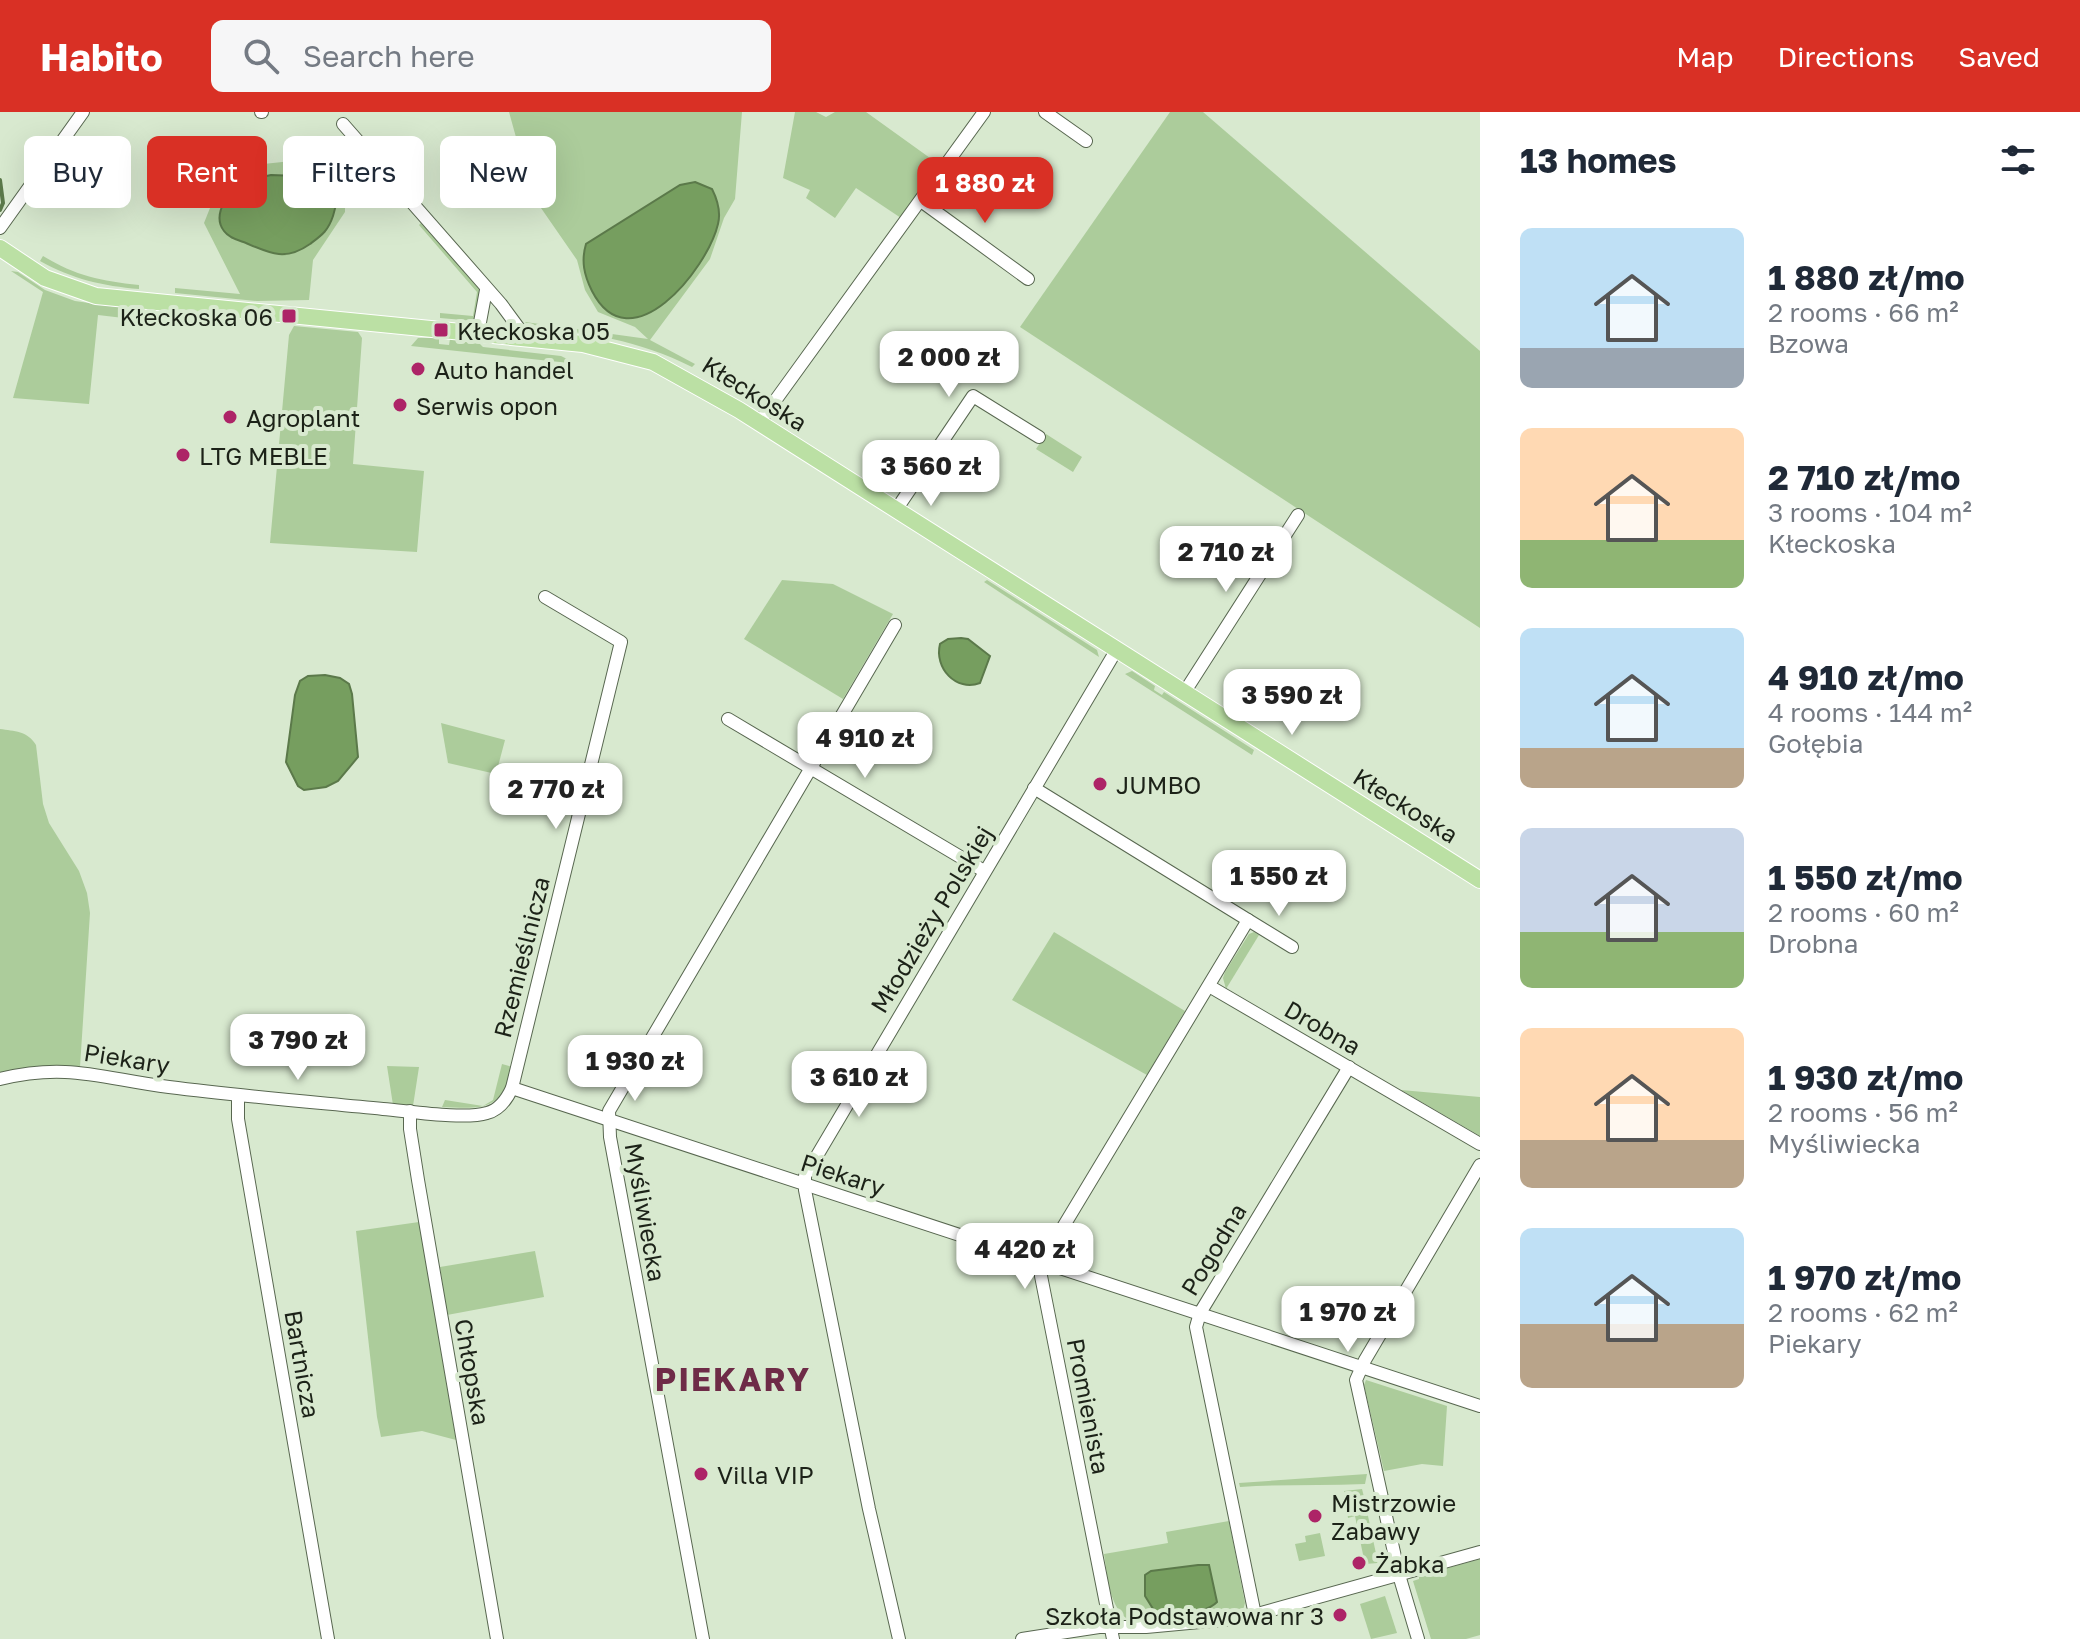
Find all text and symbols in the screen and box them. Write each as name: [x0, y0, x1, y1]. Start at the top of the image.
search box: [211, 20, 771, 92]
text: Habito: [40, 34, 163, 79]
icon: search: [239, 34, 283, 78]
text: Search here: [303, 38, 475, 74]
text: Map: [1676, 40, 1733, 73]
text: Directions: [1777, 40, 1914, 73]
text: Saved: [1958, 40, 2040, 73]
chip: Buy: [24, 136, 131, 208]
chip: Rent: [147, 136, 267, 208]
chip: Filters: [283, 136, 424, 208]
chip: New: [440, 136, 556, 208]
icon: filters: [1996, 138, 2040, 182]
text: 13 homes: [1520, 140, 1677, 180]
pin: 1 880 zł: [902, 157, 1068, 225]
text: 1 880 zł: [935, 167, 1035, 198]
text: 1 880 zł/mo: [1768, 257, 1965, 297]
icon: home: [1584, 260, 1680, 356]
text: 2 rooms · 66 m²: [1768, 297, 1959, 328]
place label: Kłeckoska 06: [120, 302, 273, 331]
marker: Kłeckoska 06: [280, 307, 298, 325]
place label: Kłeckoska 05: [457, 316, 610, 345]
marker: Kłeckoska 05: [432, 321, 450, 339]
text: Bzowa: [1768, 328, 1849, 359]
pin: 2 000 zł: [866, 331, 1032, 399]
text: 2 000 zł: [898, 341, 1000, 372]
street label: Kłeckoska: [697, 349, 813, 437]
place label: Auto handel: [434, 355, 574, 384]
marker: Auto handel: [409, 360, 427, 378]
place label: Serwis opon: [416, 391, 558, 420]
marker: Serwis opon: [391, 396, 409, 414]
place label: Agroplant: [246, 403, 360, 432]
marker: Agroplant: [221, 408, 239, 426]
pin: 3 560 zł: [848, 440, 1014, 508]
place label: LTG MEBLE: [199, 441, 328, 470]
marker: LTG MEBLE: [174, 446, 192, 464]
text: 3 560 zł: [880, 450, 982, 481]
text: 2 710 zł/mo: [1768, 457, 1960, 497]
icon: home: [1584, 460, 1680, 556]
text: 3 rooms · 104 m²: [1768, 497, 1972, 528]
pin: 2 710 zł: [1143, 526, 1309, 594]
text: Kłeckoska: [1768, 528, 1896, 559]
text: 2 710 zł: [1178, 536, 1274, 567]
text: 4 910 zł/mo: [1768, 657, 1964, 697]
icon: home: [1584, 660, 1680, 756]
pin: 3 590 zł: [1209, 669, 1375, 737]
text: 3 590 zł: [1241, 679, 1343, 710]
text: 4 rooms · 144 m²: [1768, 697, 1972, 728]
pin: 4 910 zł: [782, 712, 948, 780]
text: 4 910 zł: [815, 722, 915, 753]
text: Gołębia: [1768, 728, 1864, 759]
street label: Kłeckoska: [1348, 761, 1464, 849]
pin: 2 770 zł: [473, 763, 639, 831]
place label: JUMBO: [1116, 770, 1201, 799]
text: 2 770 zł: [507, 773, 605, 804]
marker: JUMBO: [1091, 775, 1109, 793]
street label: Młodzieży Polskiej: [864, 820, 998, 1018]
pin: 1 550 zł: [1196, 850, 1362, 918]
text: 1 550 zł/mo: [1768, 857, 1963, 897]
text: 1 550 zł: [1230, 860, 1328, 891]
icon: home: [1584, 860, 1680, 956]
street label: Rzemieślnicza: [487, 874, 555, 1040]
text: 2 rooms · 60 m²: [1768, 897, 1959, 928]
text: Drobna: [1768, 928, 1858, 959]
street label: Drobna: [1280, 994, 1366, 1060]
pin: 3 790 zł: [215, 1014, 381, 1082]
text: 3 790 zł: [248, 1024, 348, 1055]
pin: 1 930 zł: [552, 1035, 718, 1103]
street label: Piekary: [82, 1037, 172, 1079]
text: 1 930 zł: [586, 1045, 684, 1076]
pin: 3 610 zł: [776, 1051, 942, 1119]
text: 1 930 zł/mo: [1768, 1057, 1964, 1097]
icon: home: [1584, 1060, 1680, 1156]
text: 3 610 zł: [810, 1061, 908, 1092]
text: 2 rooms · 56 m²: [1768, 1097, 1958, 1128]
text: Myśliwiecka: [1768, 1128, 1920, 1159]
street label: Myśliwiecka: [620, 1140, 672, 1284]
street label: Piekary: [797, 1147, 889, 1201]
street label: Pogodna: [1174, 1198, 1252, 1300]
pin: 4 420 zł: [942, 1223, 1108, 1291]
text: 4 420 zł: [974, 1233, 1076, 1264]
text: 1 970 zł/mo: [1768, 1257, 1961, 1297]
icon: home: [1584, 1260, 1680, 1356]
pin: 1 970 zł: [1265, 1286, 1431, 1354]
text: 1 970 zł: [1300, 1296, 1396, 1327]
text: 2 rooms · 62 m²: [1768, 1297, 1958, 1328]
street label: Bartnicza: [279, 1308, 327, 1420]
street label: Chłopska: [449, 1316, 497, 1428]
text: Piekary: [1768, 1328, 1862, 1359]
street label: Promienista: [1062, 1336, 1116, 1476]
district label: PIEKARY: [655, 1360, 811, 1398]
place label: Villa VIP: [717, 1460, 814, 1489]
marker: Villa VIP: [692, 1465, 710, 1483]
place label: Mistrzowie Zabawy: [1331, 1488, 1456, 1545]
marker: Mistrzowie Zabawy: [1306, 1507, 1324, 1525]
place label: Żabka: [1375, 1549, 1445, 1578]
marker: Żabka: [1350, 1554, 1368, 1572]
place label: Szkoła Podstawowa nr 3: [1045, 1601, 1324, 1630]
marker: Szkoła Podstawowa nr 3: [1331, 1606, 1349, 1624]

